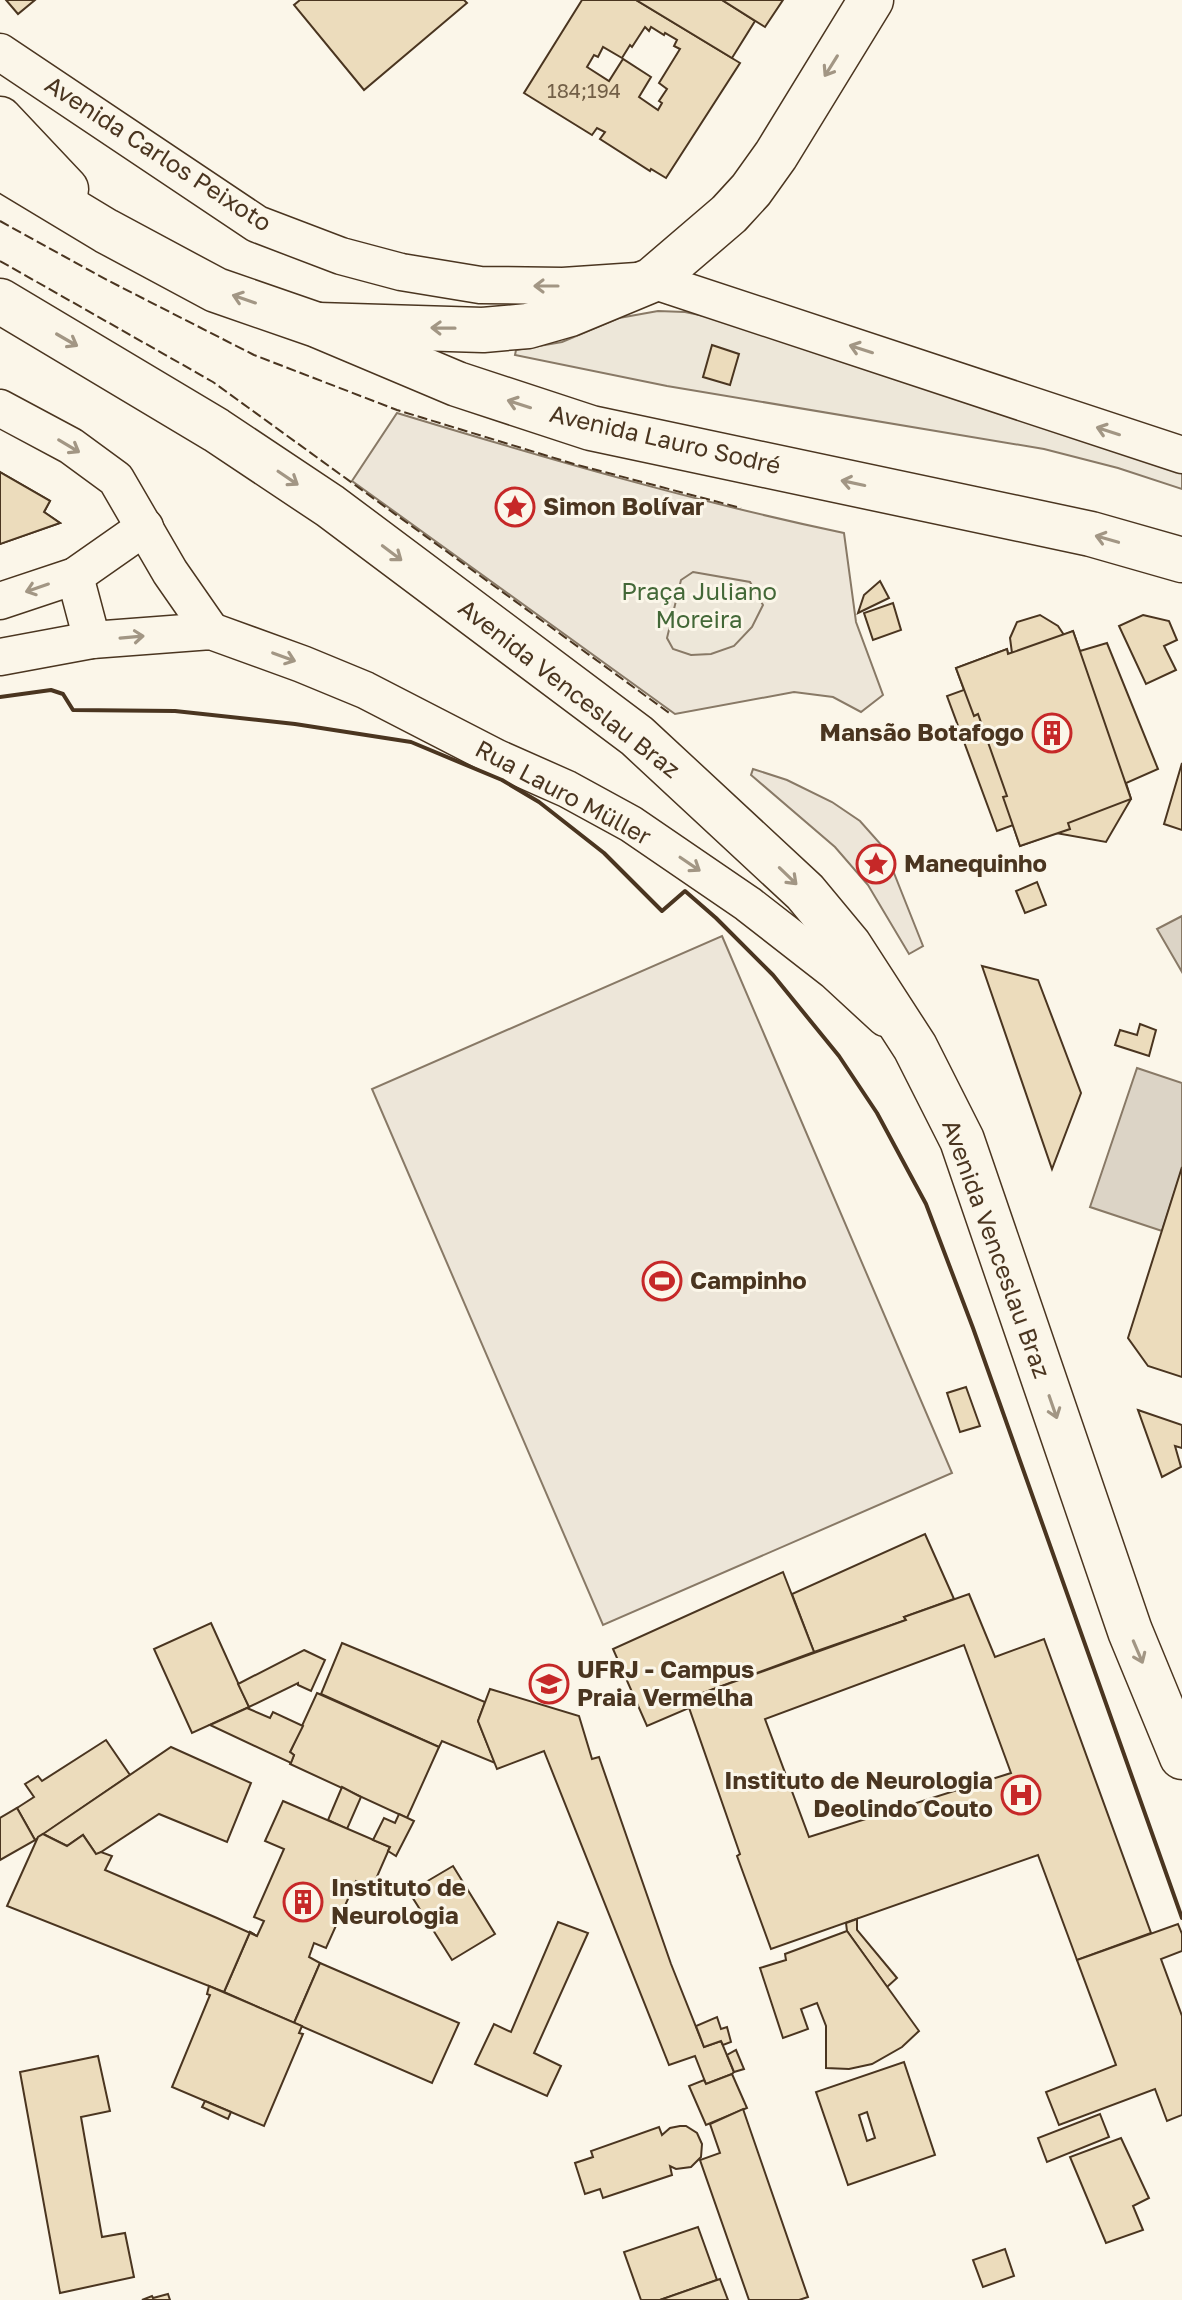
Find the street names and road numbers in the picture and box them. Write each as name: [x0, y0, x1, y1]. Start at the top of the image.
street label: Avenida Carlos Peixoto: [40, 69, 277, 237]
street label: Avenida Lauro Sodré: [547, 398, 784, 479]
street label: Avenida Venceslau Braz: [453, 592, 686, 783]
street label: Rua Lauro Müller: [471, 733, 657, 850]
street label: Avenida Venceslau Braz: [937, 1115, 1058, 1382]

